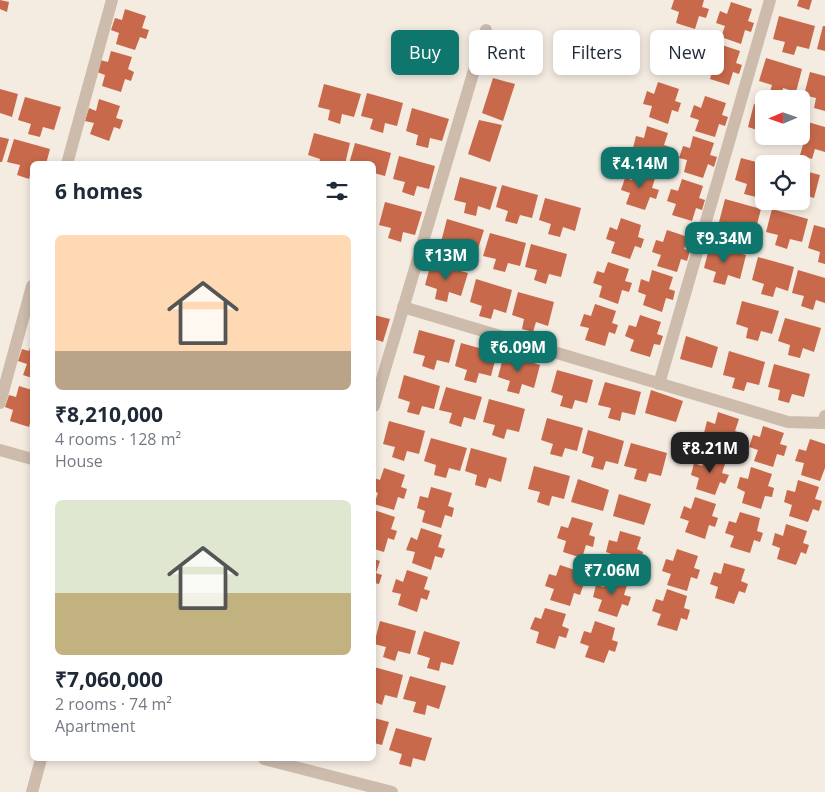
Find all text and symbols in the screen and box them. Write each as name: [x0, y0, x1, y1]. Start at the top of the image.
chip: Buy: [391, 30, 459, 75]
chip: Rent: [469, 30, 543, 75]
chip: Filters: [553, 30, 640, 75]
chip: New: [650, 30, 724, 75]
north arrow: [755, 90, 810, 145]
map controls: [755, 90, 810, 210]
pin: ₹4.14M: [599, 146, 681, 189]
text: ₹4.14M: [612, 152, 668, 174]
button: locate: [755, 155, 810, 210]
text: 6 homes: [55, 177, 143, 205]
icon: filters: [323, 177, 351, 205]
pin: ₹9.34M: [683, 222, 765, 264]
text: ₹9.34M: [696, 227, 752, 249]
pin: ₹13M: [416, 238, 476, 281]
text: ₹13M: [425, 244, 467, 266]
icon: home: [158, 268, 248, 358]
pin: ₹6.09M: [477, 330, 559, 373]
text: ₹6.09M: [490, 336, 546, 358]
text: ₹8,210,000: [55, 400, 163, 428]
text: 4 rooms · 128 m²: [55, 428, 181, 450]
pin: ₹8.21M: [669, 432, 751, 474]
text: ₹8.21M: [682, 437, 738, 459]
text: House: [55, 450, 103, 472]
icon: home: [158, 533, 248, 623]
pin: ₹7.06M: [571, 554, 653, 596]
text: ₹7.06M: [584, 559, 640, 581]
text: ₹7,060,000: [55, 665, 163, 693]
text: 2 rooms · 74 m²: [55, 693, 172, 715]
text: Apartment: [55, 715, 135, 737]

